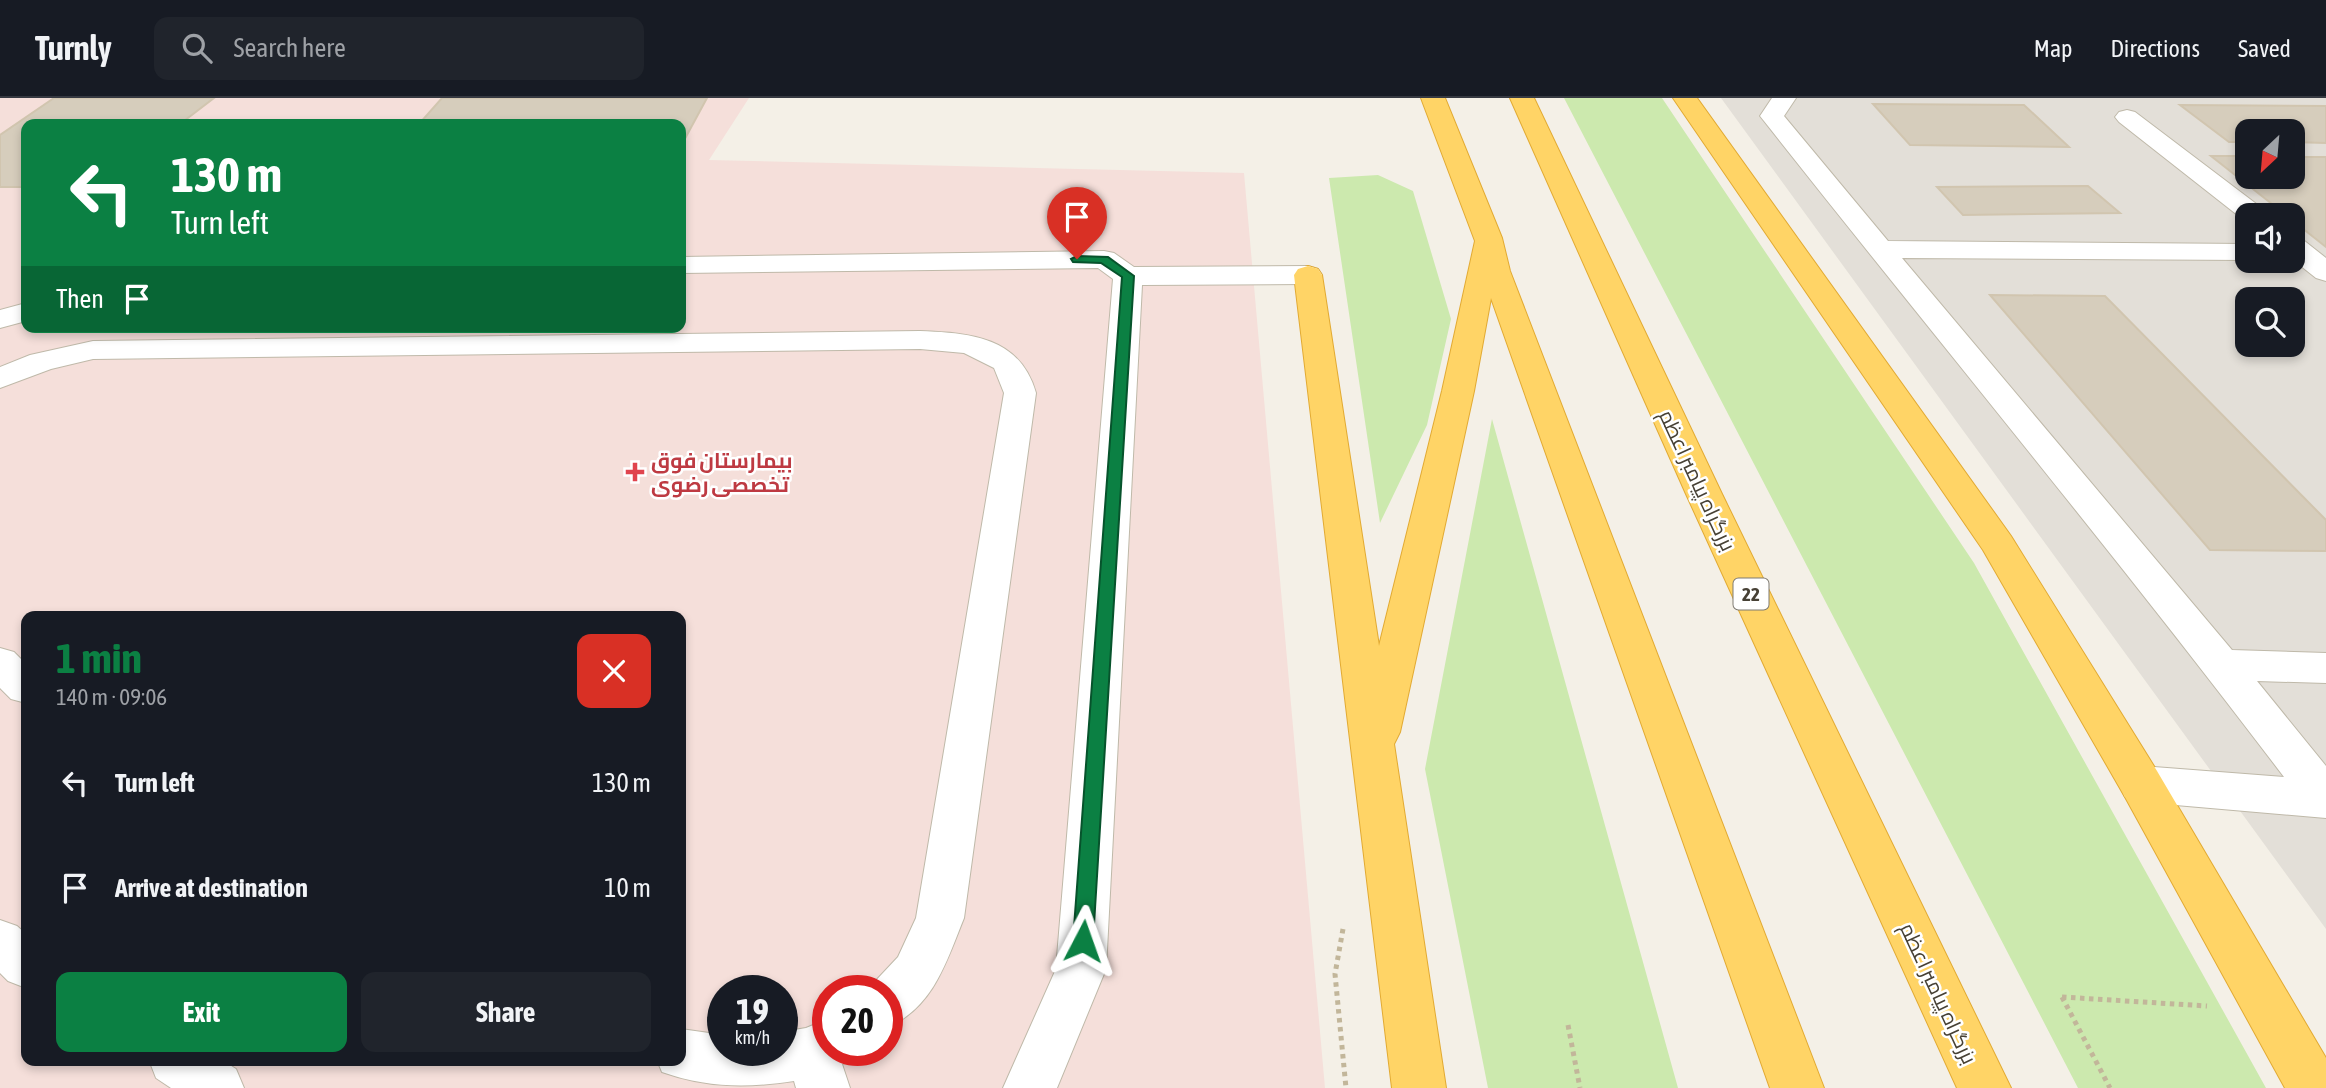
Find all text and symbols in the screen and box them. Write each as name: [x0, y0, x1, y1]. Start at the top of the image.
search box: [154, 17, 644, 80]
text: Turnly: [35, 29, 112, 67]
icon: search: [178, 29, 216, 67]
text: Search here: [234, 33, 346, 63]
text: Map: [2034, 35, 2072, 62]
text: Directions: [2110, 35, 2200, 62]
text: Saved: [2238, 35, 2291, 62]
north arrow: [2235, 119, 2305, 189]
map controls: [2235, 119, 2305, 357]
text: 130 m: [171, 146, 282, 202]
icon: left: [56, 147, 147, 238]
pin: [1047, 187, 1107, 259]
icon: arrive: [1058, 198, 1096, 236]
button: sound: [2235, 203, 2305, 273]
text: Turn left: [171, 204, 269, 241]
icon: arrive: [118, 280, 156, 318]
text: Then: [56, 284, 104, 314]
button: search: [2235, 287, 2305, 357]
street label: بزرگراه پیامبر اعظم: [1652, 406, 1741, 556]
place label: بیمارستان فوق تخصصی رضوی: [651, 448, 793, 498]
marker: بیمارستان فوق تخصصی رضوی: [625, 462, 645, 482]
road number: 22: [1734, 579, 1768, 610]
text: 1 min: [56, 634, 142, 682]
button: close: [577, 634, 651, 708]
text: 140 m · 09:06: [56, 684, 167, 710]
icon: left: [56, 764, 94, 802]
text: Turn left: [115, 768, 195, 798]
text: 130 m: [592, 768, 651, 798]
icon: arrive: [56, 869, 94, 907]
text: Arrive at destination: [115, 873, 308, 903]
text: 10 m: [604, 873, 651, 903]
position arrow: [1046, 904, 1120, 978]
street label: بزرگراه پیامبر اعظم: [1893, 919, 1982, 1069]
button: Exit: [56, 972, 347, 1052]
button: Share: [361, 972, 651, 1052]
speed limit sign: 20: [812, 975, 903, 1066]
text: 19: [736, 991, 769, 1031]
text: km/h: [735, 1027, 770, 1048]

